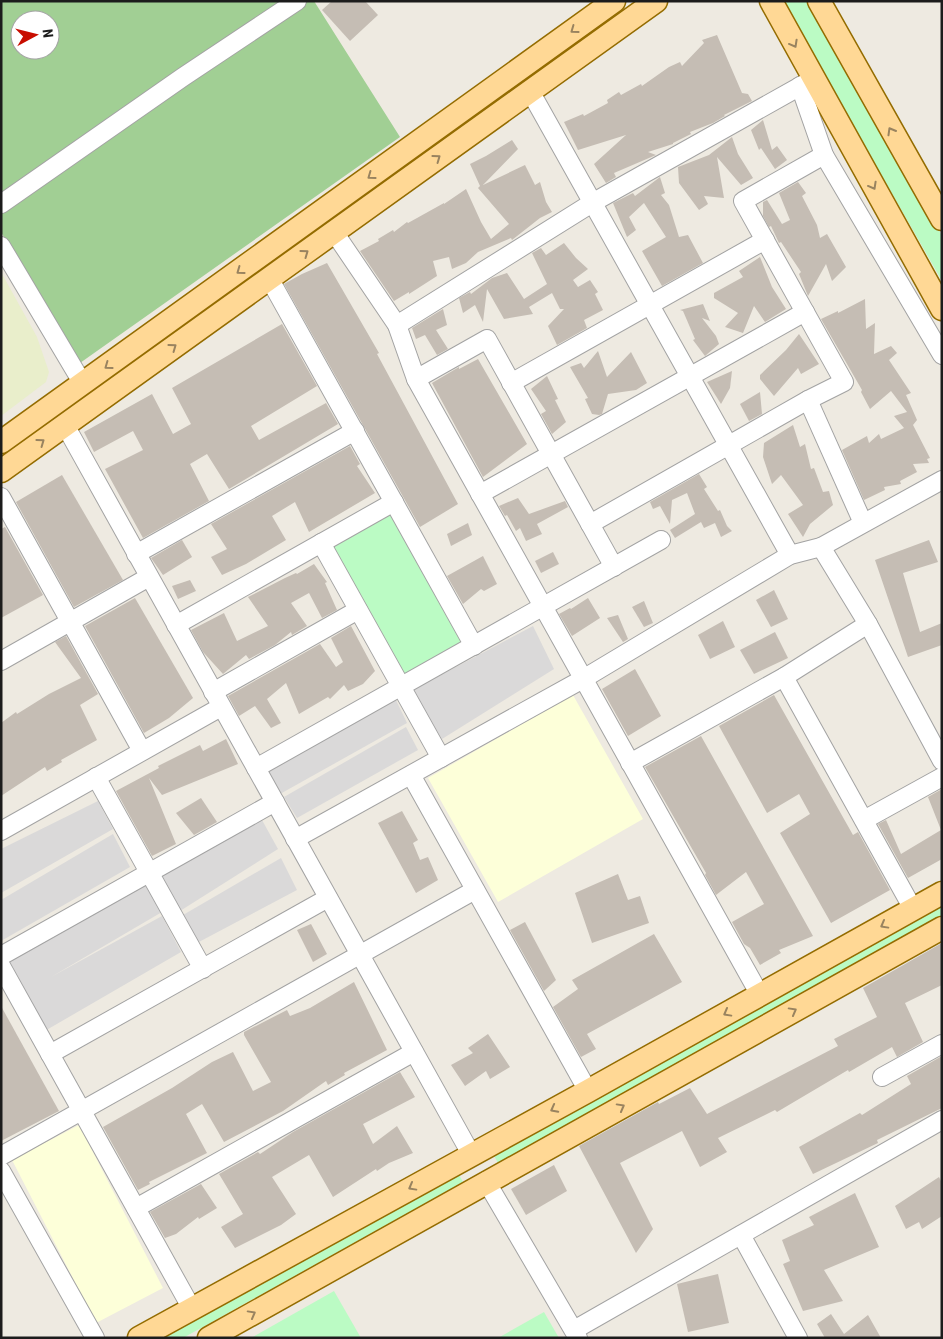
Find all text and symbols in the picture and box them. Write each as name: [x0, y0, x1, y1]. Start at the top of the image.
north arrow: [10, 10, 60, 60]
one-way arrow: [570, 24, 580, 33]
text: N: [39, 28, 56, 39]
one-way arrow: [788, 39, 798, 48]
one-way arrow: [888, 127, 898, 136]
one-way arrow: [431, 155, 441, 164]
one-way arrow: [368, 170, 377, 179]
one-way arrow: [867, 181, 877, 190]
one-way arrow: [299, 250, 308, 258]
one-way arrow: [236, 265, 246, 274]
one-way arrow: [167, 344, 177, 353]
one-way arrow: [104, 360, 114, 369]
one-way arrow: [35, 439, 45, 448]
one-way arrow: [880, 919, 889, 929]
one-way arrow: [723, 1007, 732, 1017]
one-way arrow: [788, 1007, 797, 1017]
one-way arrow: [551, 1103, 560, 1113]
one-way arrow: [615, 1103, 624, 1113]
one-way arrow: [408, 1181, 417, 1191]
one-way arrow: [246, 1310, 255, 1320]

